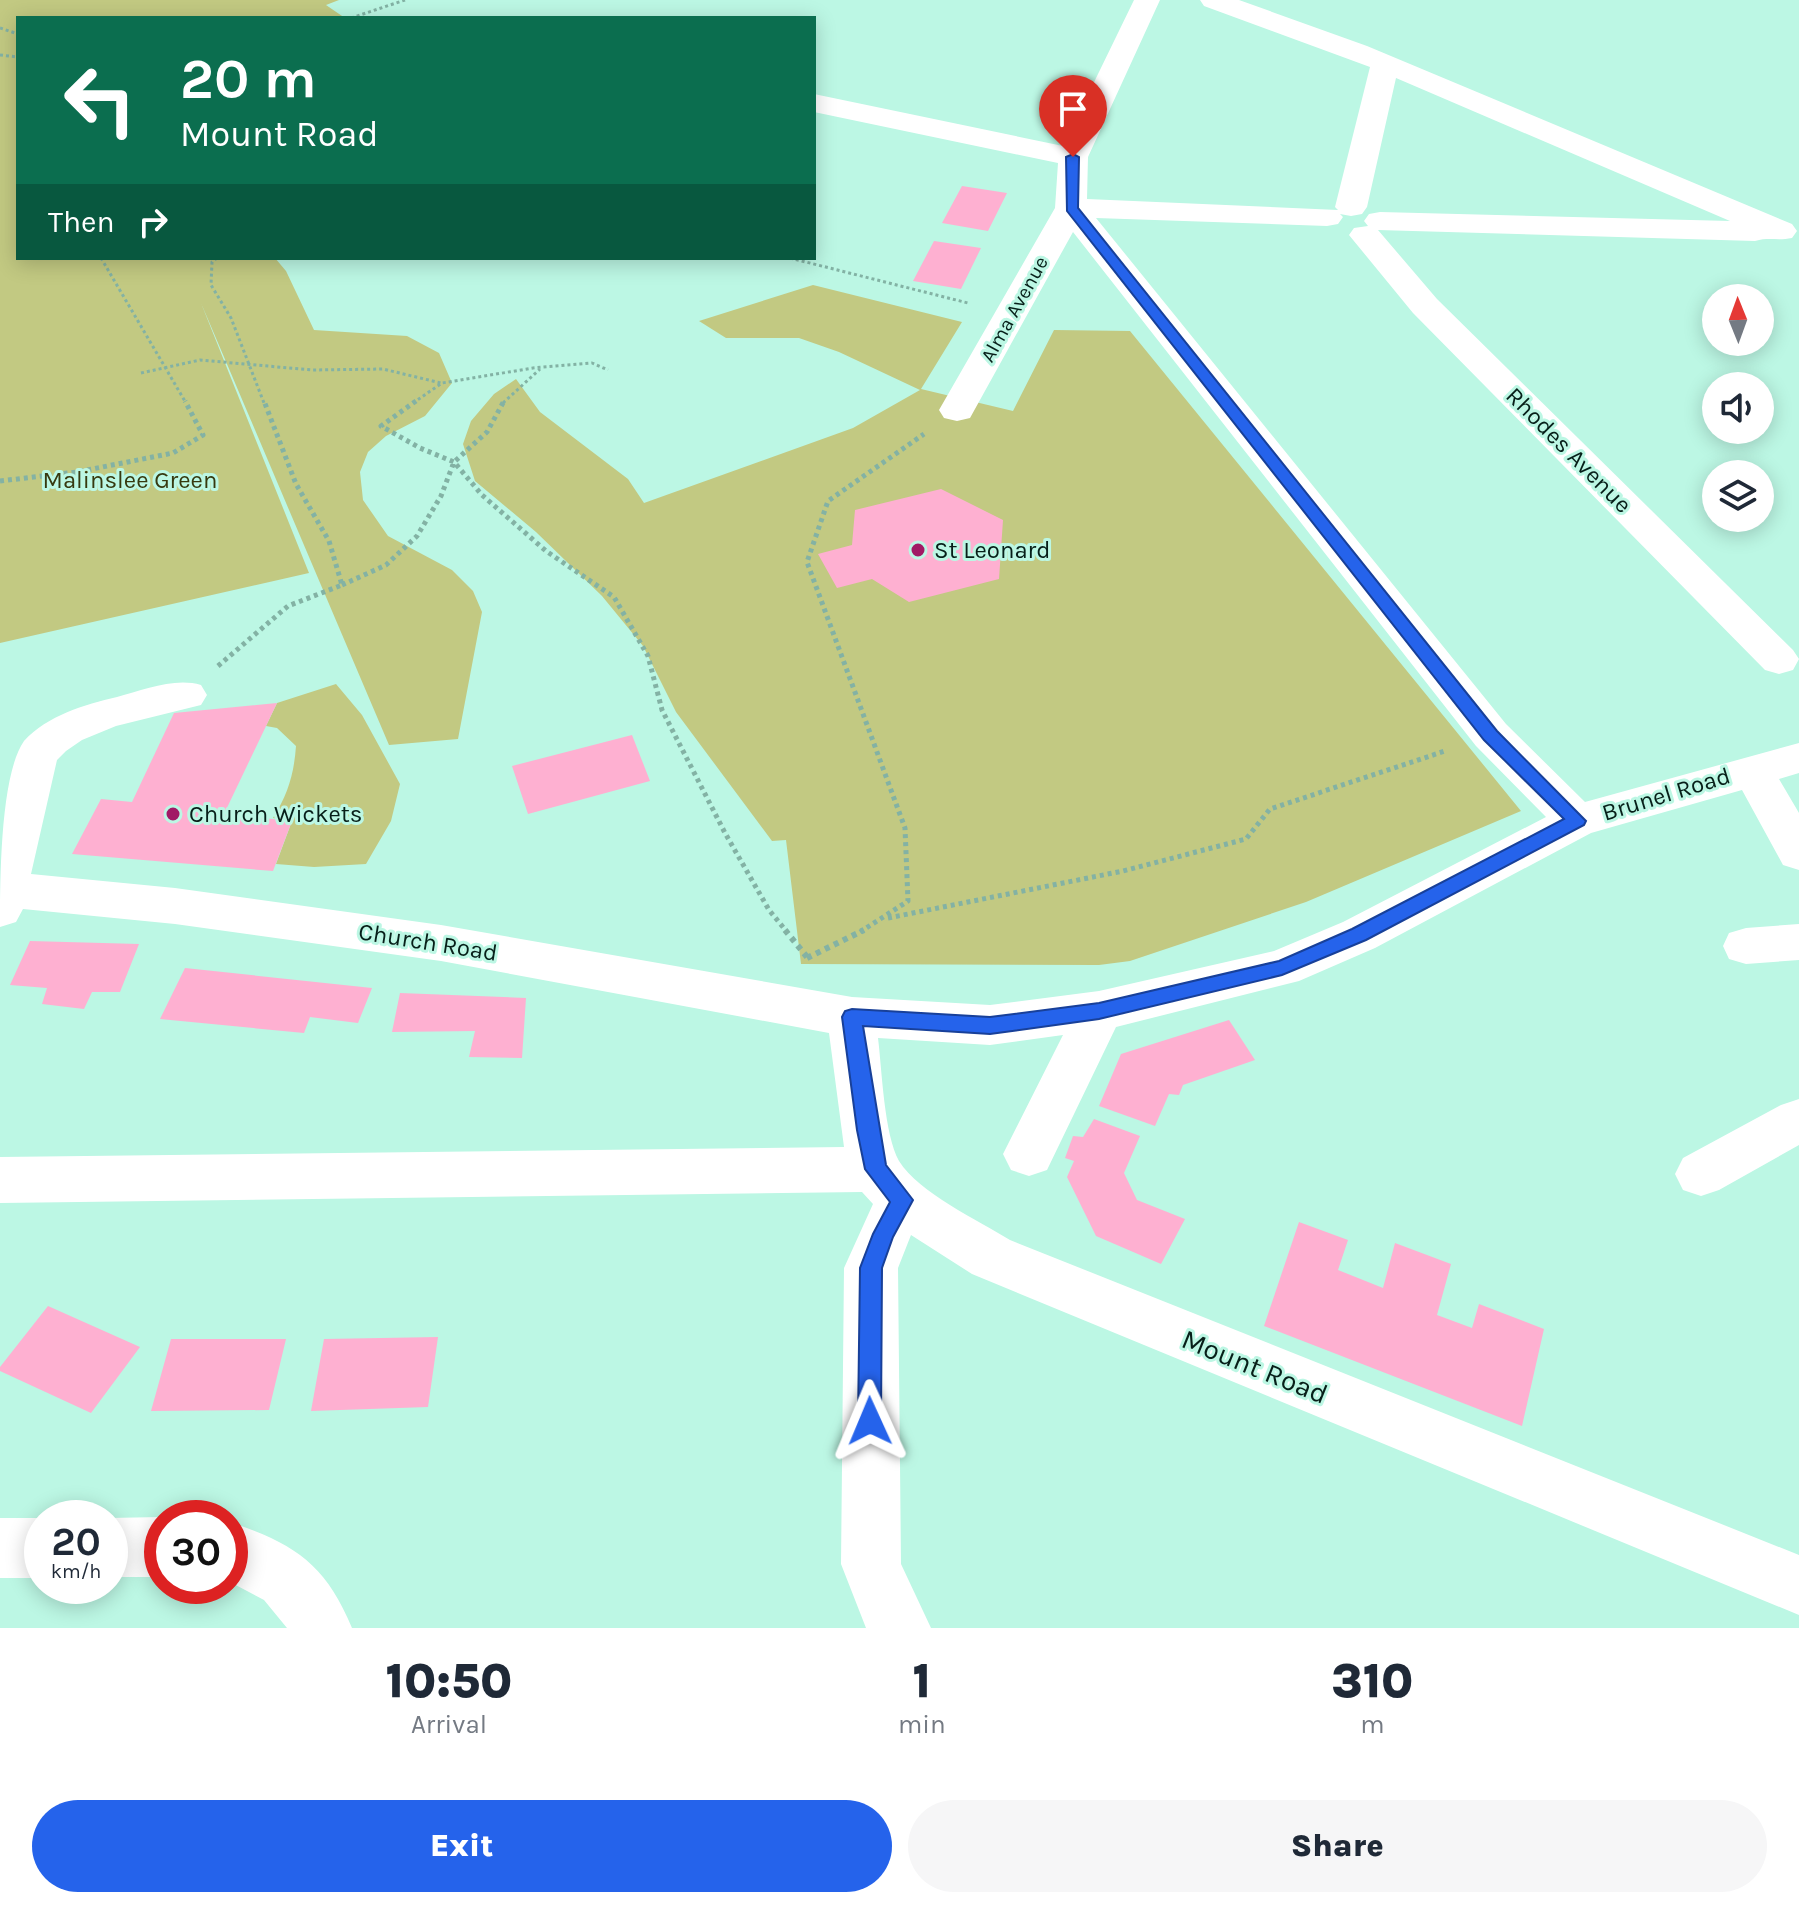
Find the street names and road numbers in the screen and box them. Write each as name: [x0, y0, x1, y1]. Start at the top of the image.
street label: Alma Avenue: [976, 252, 1053, 366]
street label: Rhodes Avenue: [1500, 381, 1638, 519]
street label: Brunel Road: [1598, 761, 1734, 827]
street label: Church Road: [357, 917, 499, 967]
street label: Mount Road: [1177, 1322, 1333, 1411]

